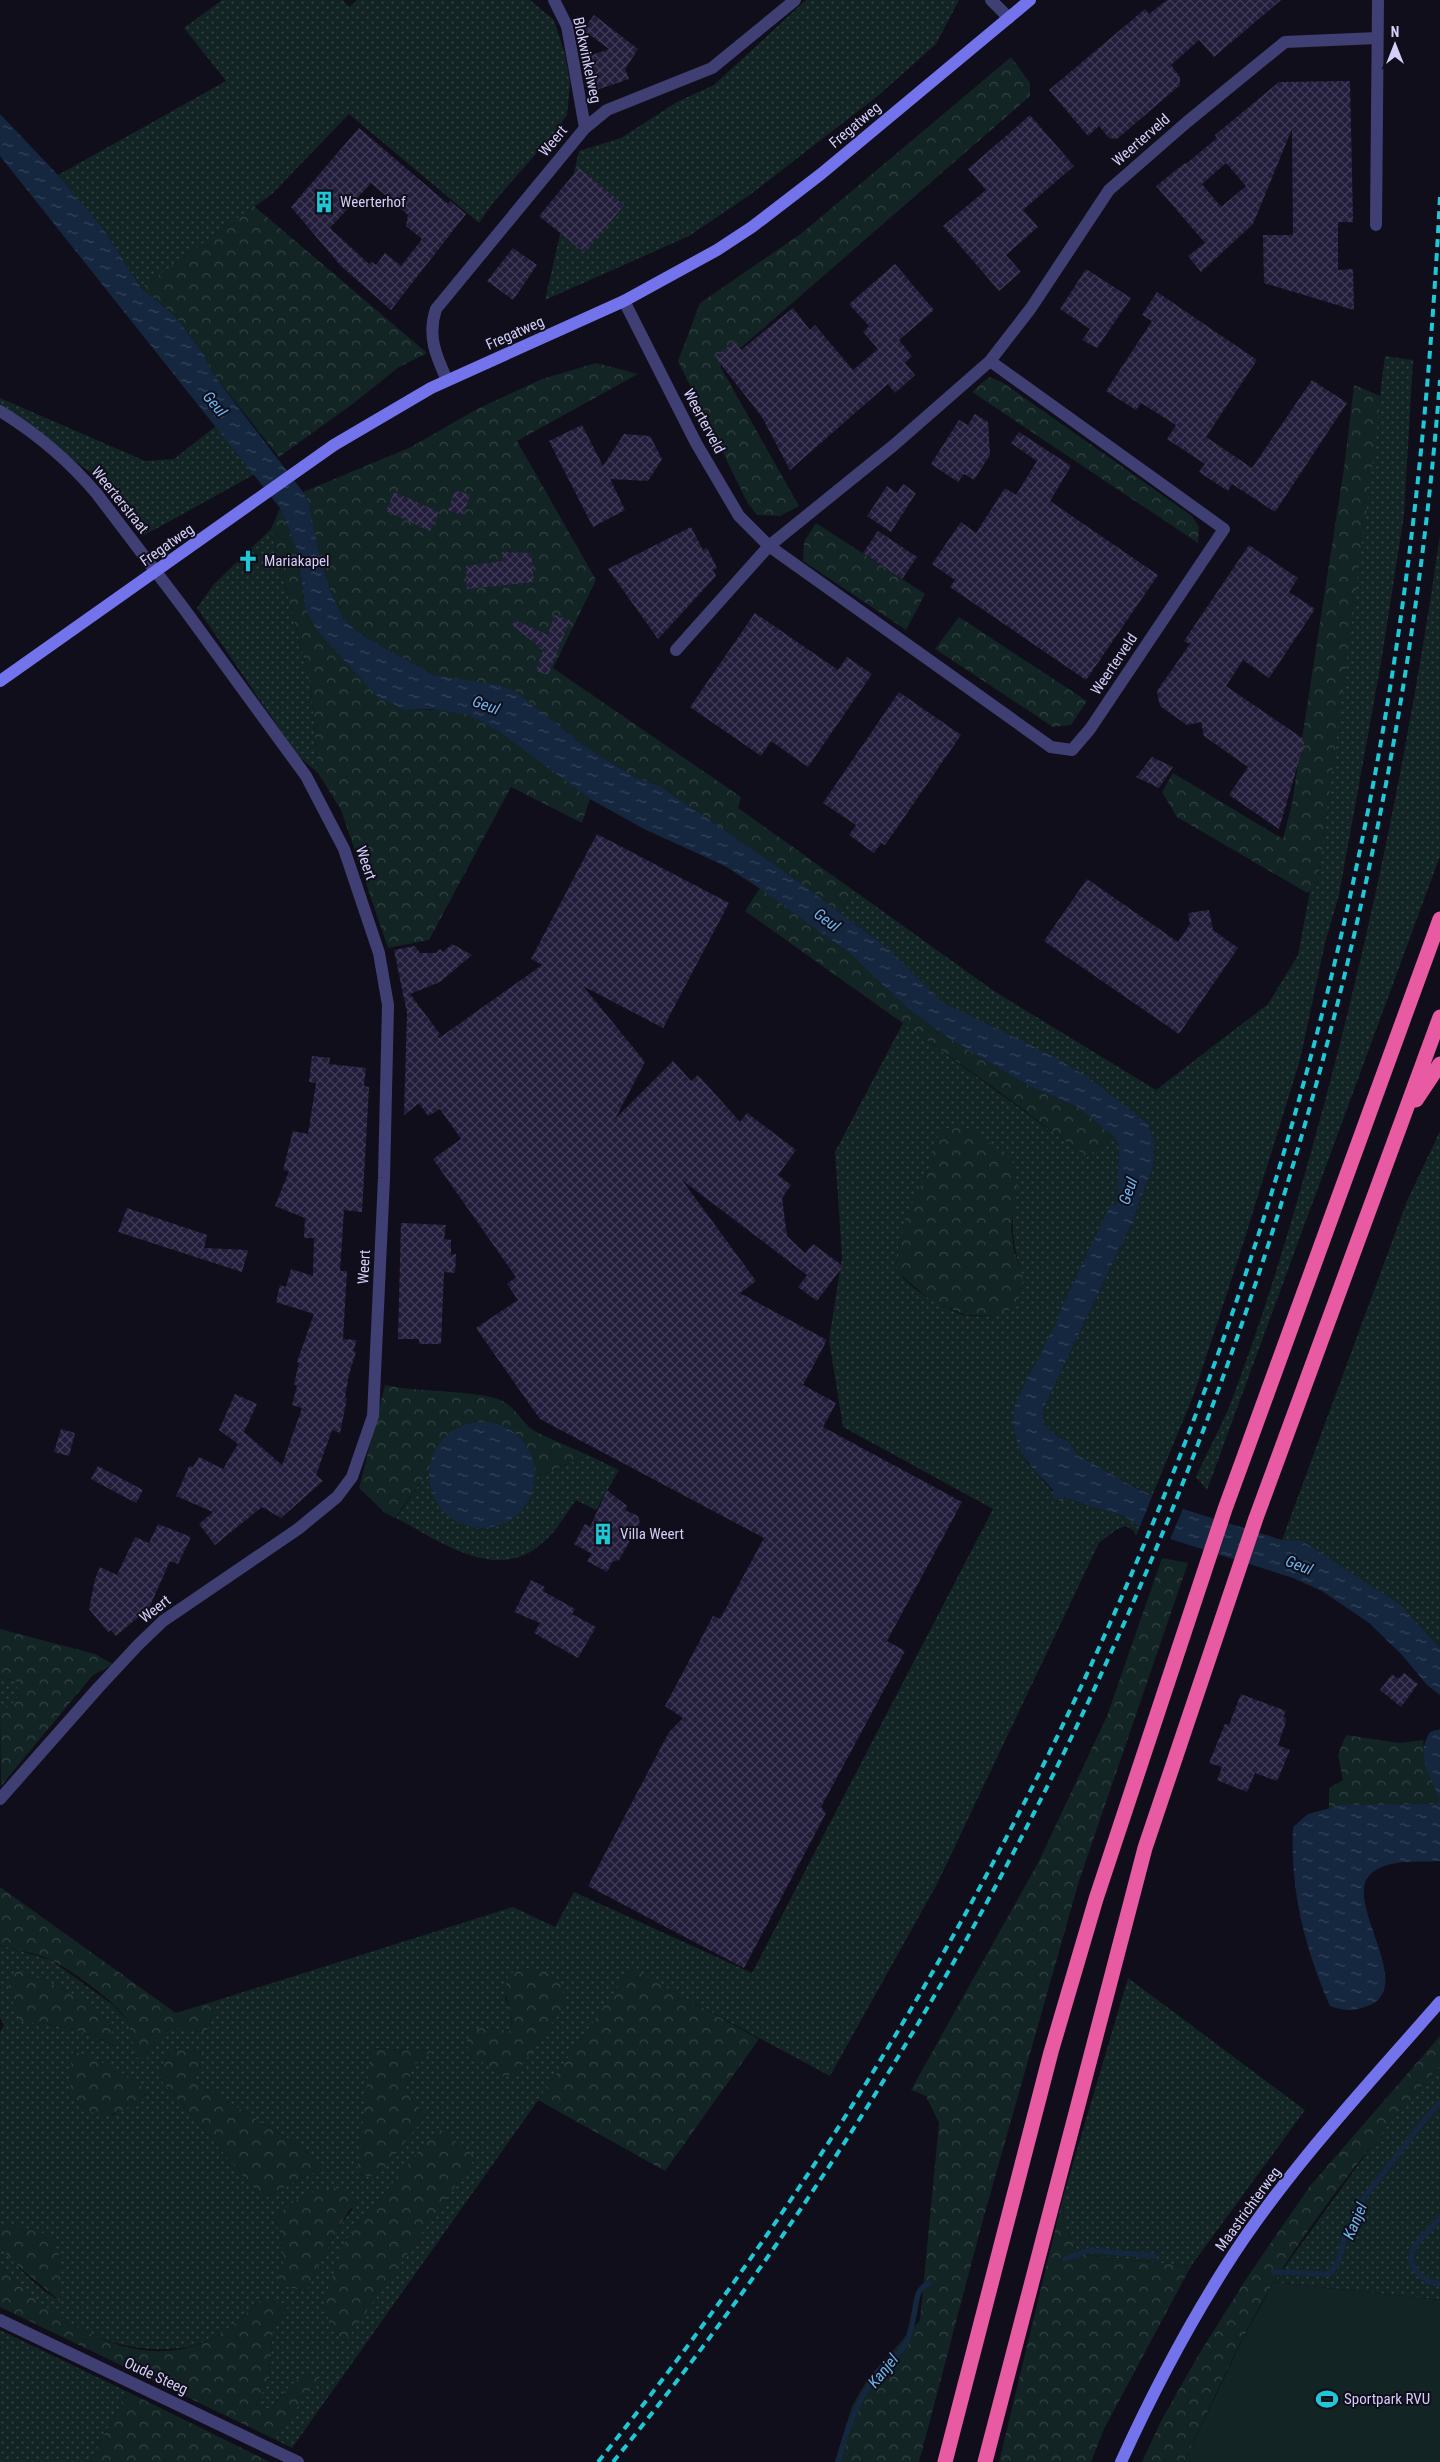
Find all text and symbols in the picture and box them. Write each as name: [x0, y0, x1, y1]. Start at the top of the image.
street label: Blokwinkelweg: [569, 15, 605, 105]
north arrow: [1370, 20, 1420, 70]
text: N: [1391, 24, 1399, 40]
street label: Fregatweg: [826, 98, 884, 152]
street label: Weerterveld: [1108, 110, 1174, 170]
street label: Weert: [535, 122, 571, 160]
building icon: Weerterhof: [311, 189, 337, 215]
place label: Weerterhof: [340, 193, 406, 211]
street label: Fregatweg: [483, 312, 547, 354]
street label: Weerterveld: [679, 386, 729, 456]
water label: Geul: [199, 387, 231, 421]
street label: Weerterstraat: [88, 463, 152, 537]
street label: Fregatweg: [137, 520, 197, 570]
church icon: Mariakapel: [235, 548, 261, 574]
place label: Mariakapel: [264, 552, 330, 570]
street label: Weerterveld: [1087, 630, 1141, 698]
water label: Geul: [470, 691, 503, 719]
street label: Weert: [352, 844, 380, 882]
water label: Geul: [810, 904, 844, 936]
water label: Geul: [1115, 1174, 1142, 1207]
street label: Weert: [354, 1249, 374, 1285]
building icon: Villa Weert: [590, 1521, 616, 1547]
place label: Villa Weert: [620, 1525, 684, 1543]
water label: Geul: [1283, 1551, 1316, 1579]
street label: Weert: [136, 1591, 174, 1627]
street label: Maastrichterweg: [1211, 2163, 1285, 2255]
water label: Kanjel: [1339, 2200, 1371, 2242]
water label: Kanjel: [864, 2350, 903, 2392]
street label: Oude Steeg: [121, 2354, 191, 2398]
sports icon: Sportpark RVU: [1314, 2386, 1340, 2412]
place label: Sportpark RVU: [1344, 2390, 1430, 2408]

